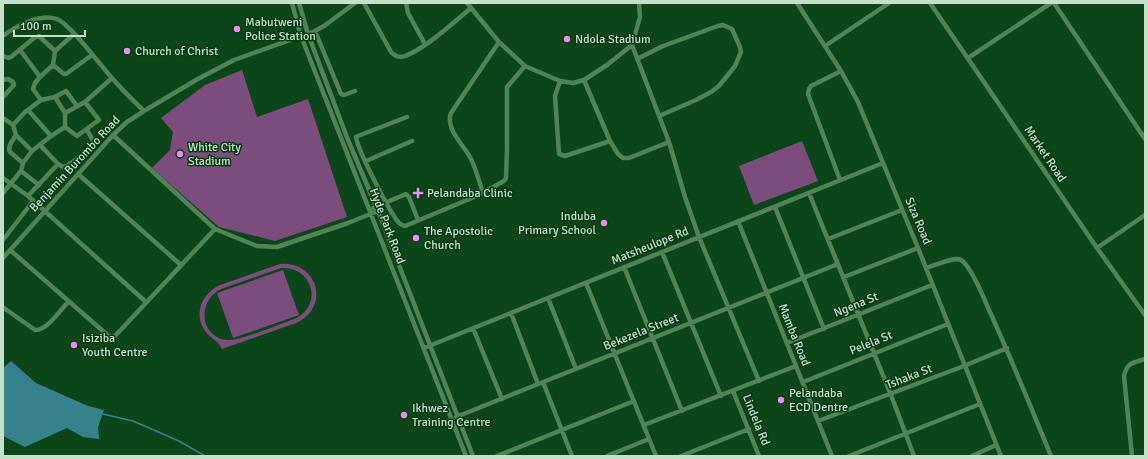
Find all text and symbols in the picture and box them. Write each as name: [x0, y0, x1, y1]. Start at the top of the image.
scale bar: [14, 12, 85, 38]
place label: Mabutweni Police Station: [245, 15, 316, 44]
text: 100 m: [20, 19, 52, 34]
marker: Mabutweni Police Station: [232, 24, 242, 34]
place label: Ndola Stadium: [575, 32, 651, 47]
marker: Ndola Stadium: [562, 34, 572, 44]
place label: Church of Christ: [135, 44, 218, 59]
marker: Church of Christ: [122, 46, 132, 56]
street label: Benjamin Burombo Road: [27, 113, 123, 215]
street label: Market Road: [1021, 123, 1069, 185]
place label: White City Stadium: [188, 140, 241, 169]
marker: White City Stadium: [175, 149, 185, 159]
street label: Hyde Park Road: [366, 186, 408, 266]
place label: Pelandaba Clinic: [427, 186, 513, 201]
marker: Pelandaba Clinic: [412, 187, 424, 199]
street label: Siza Road: [901, 195, 935, 247]
place label: Induba Primary School: [518, 209, 596, 238]
marker: Induba Primary School: [599, 218, 609, 228]
place label: The Apostolic Church: [424, 224, 493, 253]
street label: Matsheulope Rd: [609, 224, 691, 268]
marker: The Apostolic Church: [411, 233, 421, 243]
street label: Ngena St: [832, 289, 880, 321]
street label: Mamba Road: [775, 302, 813, 368]
street label: Bekezela Street: [601, 310, 681, 354]
street label: Pelela St: [847, 328, 895, 358]
place label: Isiziba Youth Centre: [82, 331, 148, 360]
marker: Isiziba Youth Centre: [69, 340, 79, 350]
street label: Tshaka St: [884, 361, 934, 393]
place label: Pelandaba ECD Dentre: [789, 386, 848, 415]
street label: Lindela Rd: [739, 392, 773, 448]
marker: Pelandaba ECD Dentre: [776, 395, 786, 405]
place label: Ikhwez Training Centre: [412, 401, 490, 430]
marker: Ikhwez Training Centre: [399, 410, 409, 420]

